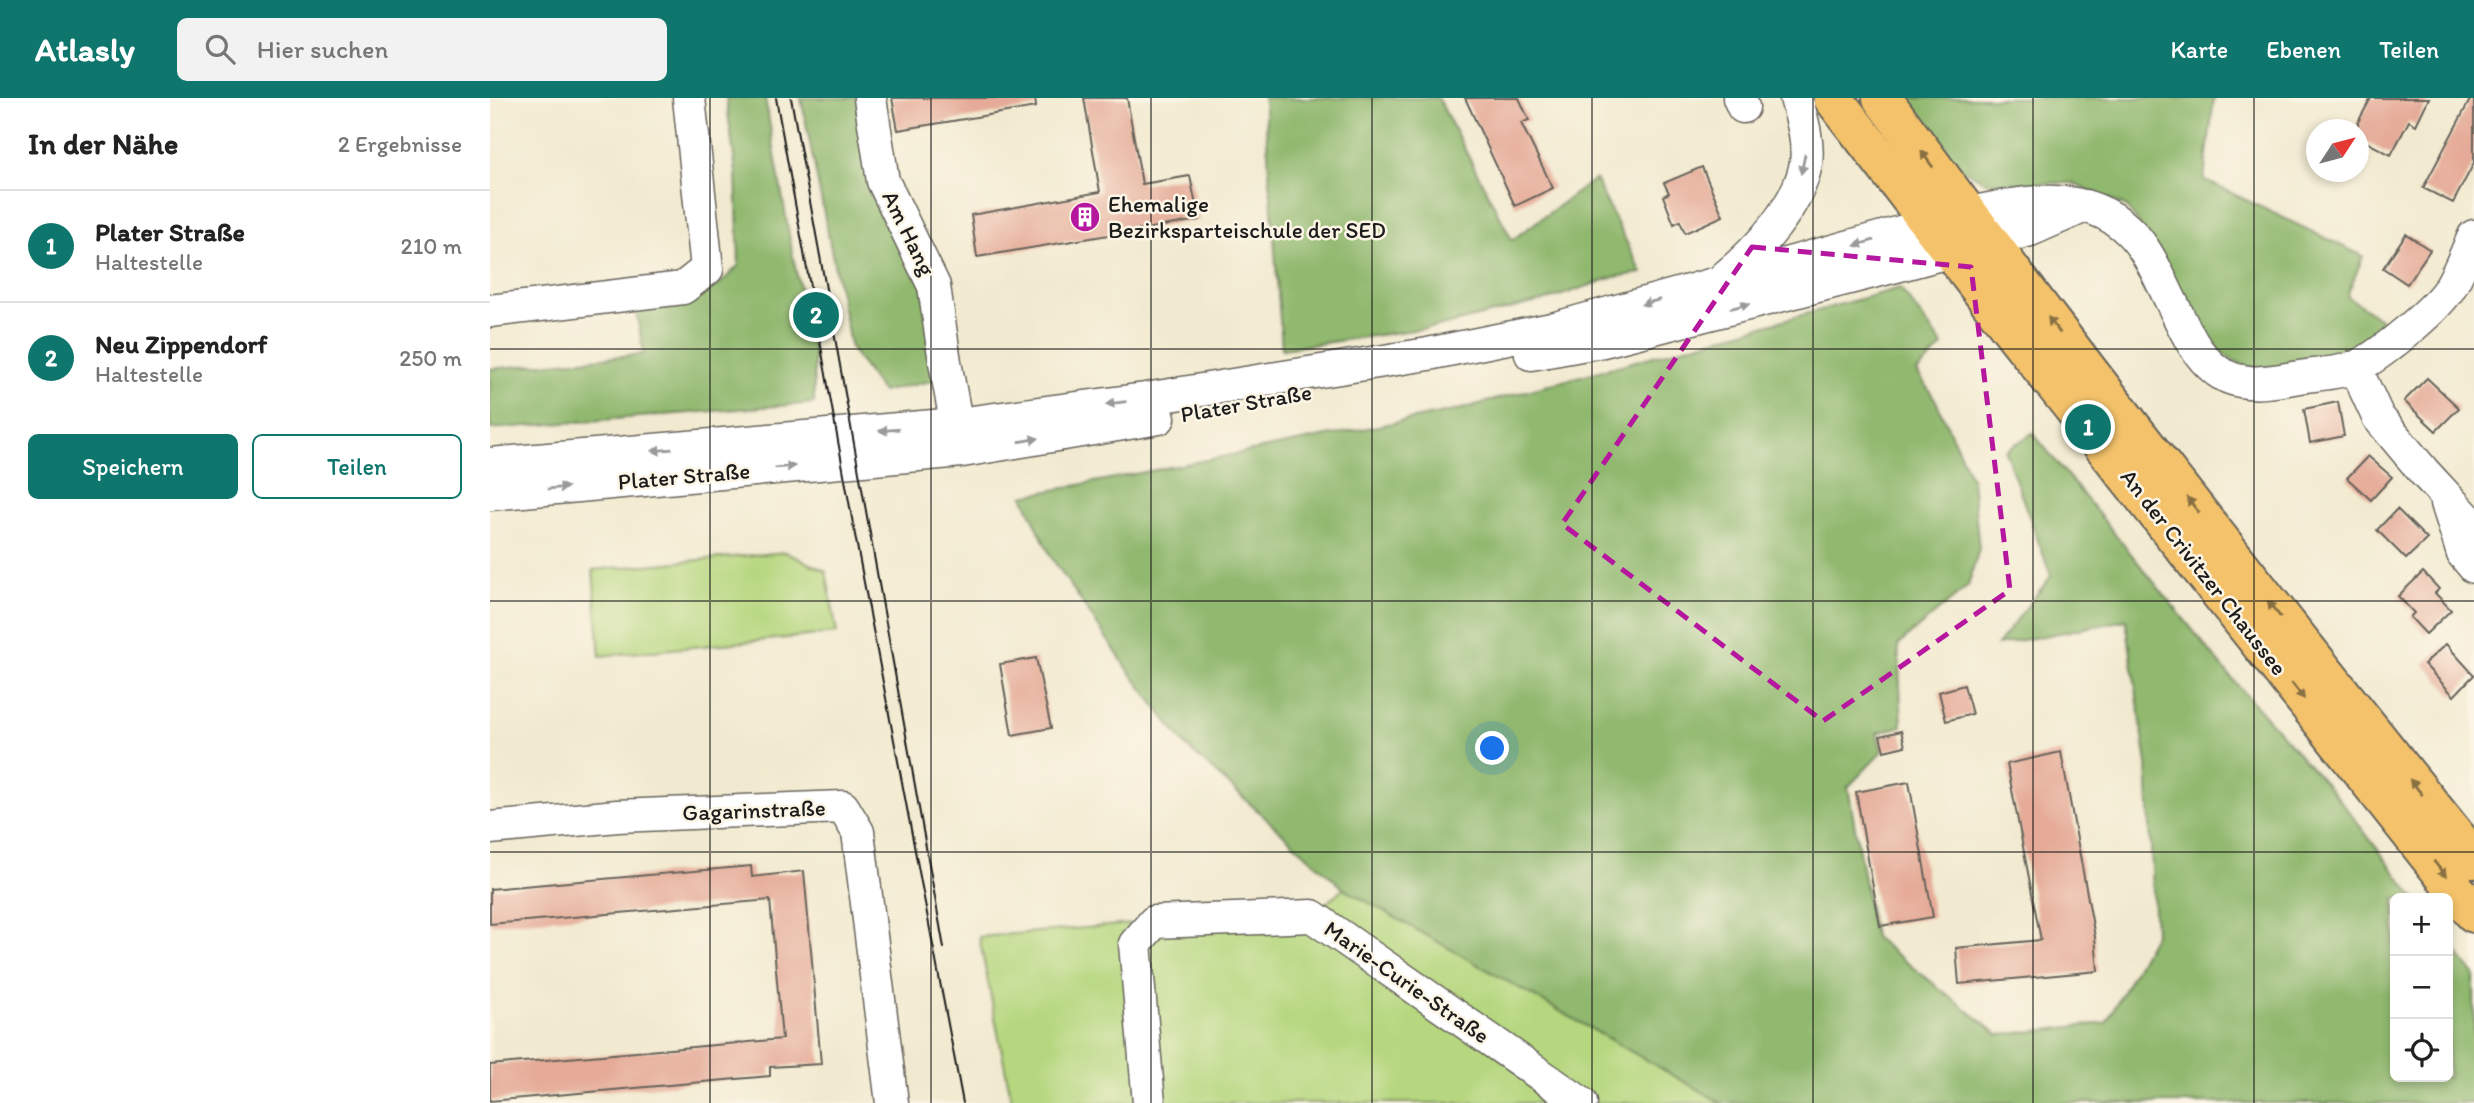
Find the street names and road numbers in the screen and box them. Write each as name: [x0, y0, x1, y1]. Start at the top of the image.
street label: Am Hang: [876, 186, 942, 280]
street label: Plater Straße: [1178, 378, 1314, 428]
street label: Plater Straße: [617, 456, 751, 496]
street label: An der Crivitzer Chaussee: [2115, 463, 2293, 681]
street label: Gagarinstraße: [682, 794, 826, 826]
street label: Marie-Curie-Straße: [1319, 914, 1495, 1050]

